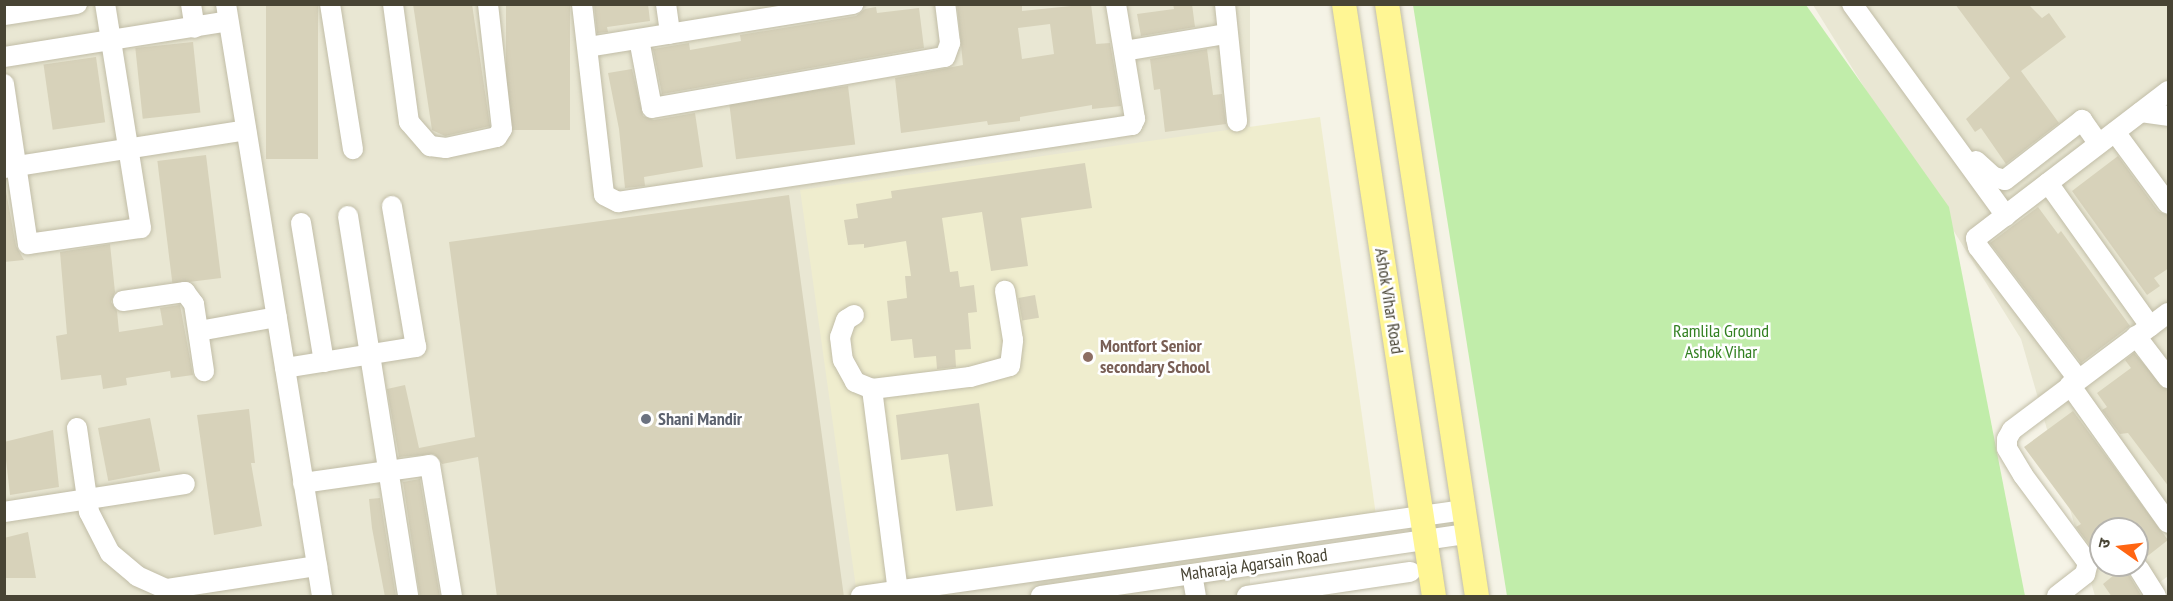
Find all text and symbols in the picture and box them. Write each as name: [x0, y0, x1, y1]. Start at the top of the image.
street label: Ashok Vihar Road: [1370, 246, 1408, 356]
park label: Ramlila Ground Ashok Vihar: [1673, 321, 1769, 364]
place label: Montfort Senior secondary School: [1100, 336, 1210, 378]
marker: Montfort Senior secondary School: [1081, 350, 1095, 364]
place label: Shani Mandir: [658, 408, 742, 430]
marker: Shani Mandir: [639, 412, 653, 426]
north arrow: [2089, 517, 2149, 577]
text: उ: [2093, 536, 2114, 550]
street label: Maharaja Agarsain Road: [1179, 544, 1329, 586]

